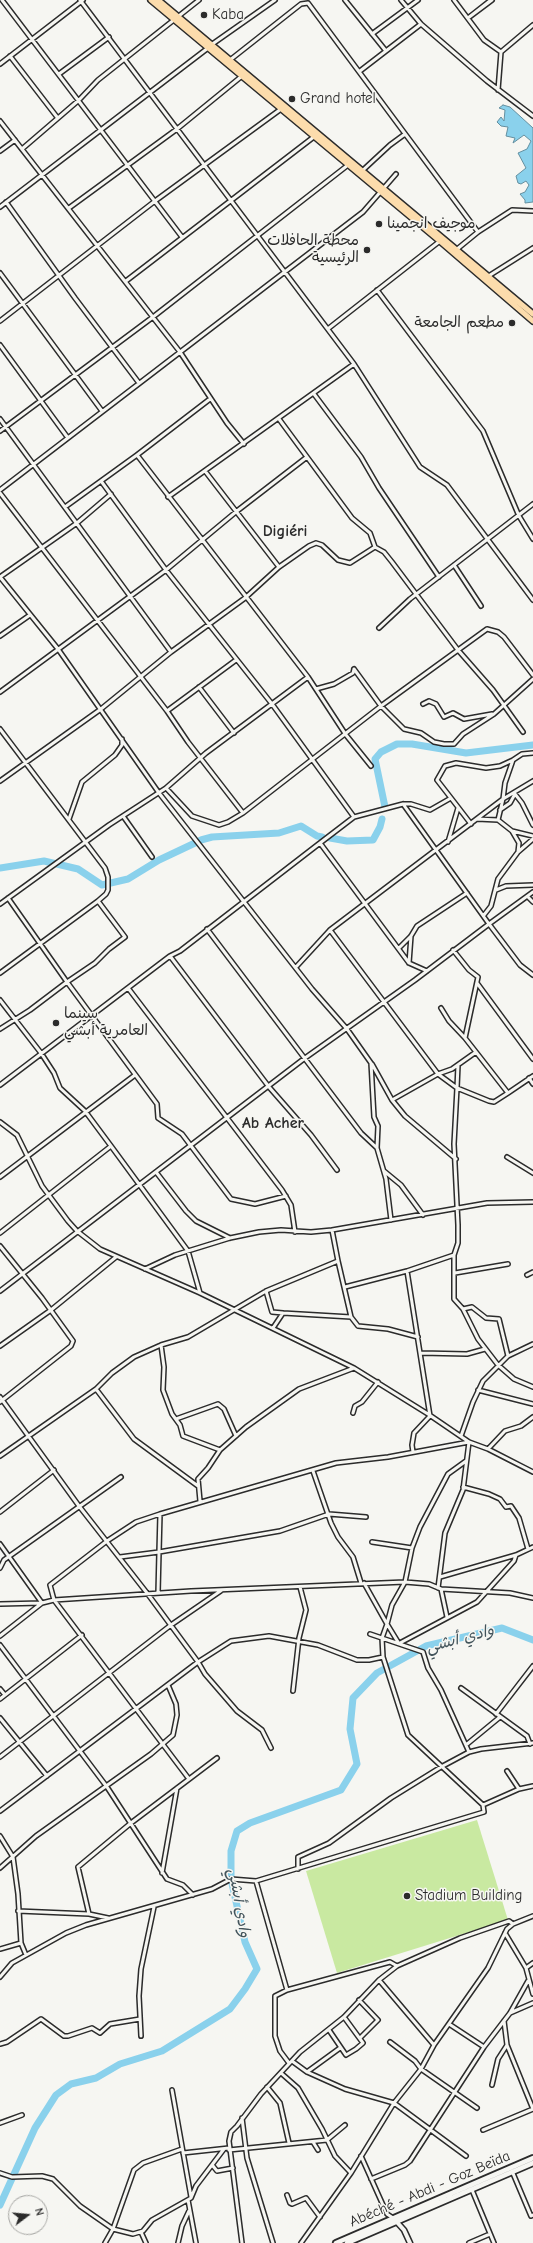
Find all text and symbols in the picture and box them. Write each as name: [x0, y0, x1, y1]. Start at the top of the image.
place label: Kaba: [212, 6, 244, 24]
marker: Kaba: [199, 10, 209, 20]
place label: Grand hotel: [300, 90, 376, 108]
marker: Grand hotel: [287, 94, 297, 104]
place label: موجيف انجمينا: [387, 215, 476, 233]
marker: موجيف انجمينا: [374, 219, 384, 229]
place label: محطة الحافلات الرئيسية: [267, 232, 359, 267]
marker: محطة الحافلات الرئيسية: [362, 245, 372, 255]
place label: مطعم الجامعة: [415, 314, 504, 332]
marker: مطعم الجامعة: [507, 318, 517, 328]
district label: Digiéri: [263, 521, 307, 541]
place label: سينما العامرية أبشي: [64, 1005, 148, 1040]
marker: سينما العامرية أبشي: [51, 1018, 61, 1028]
district label: Ab Acher: [242, 1113, 304, 1133]
water label: وادي أبشي: [424, 1621, 496, 1657]
water label: وادي أبشي: [224, 1867, 254, 1939]
place label: Stadium Building: [415, 1887, 523, 1905]
marker: Stadium Building: [402, 1891, 412, 1901]
street label: Abéché - Abdi - Goz Beïda: [347, 2147, 513, 2231]
north arrow: [8, 2195, 48, 2235]
text: N: [32, 2207, 46, 2217]

